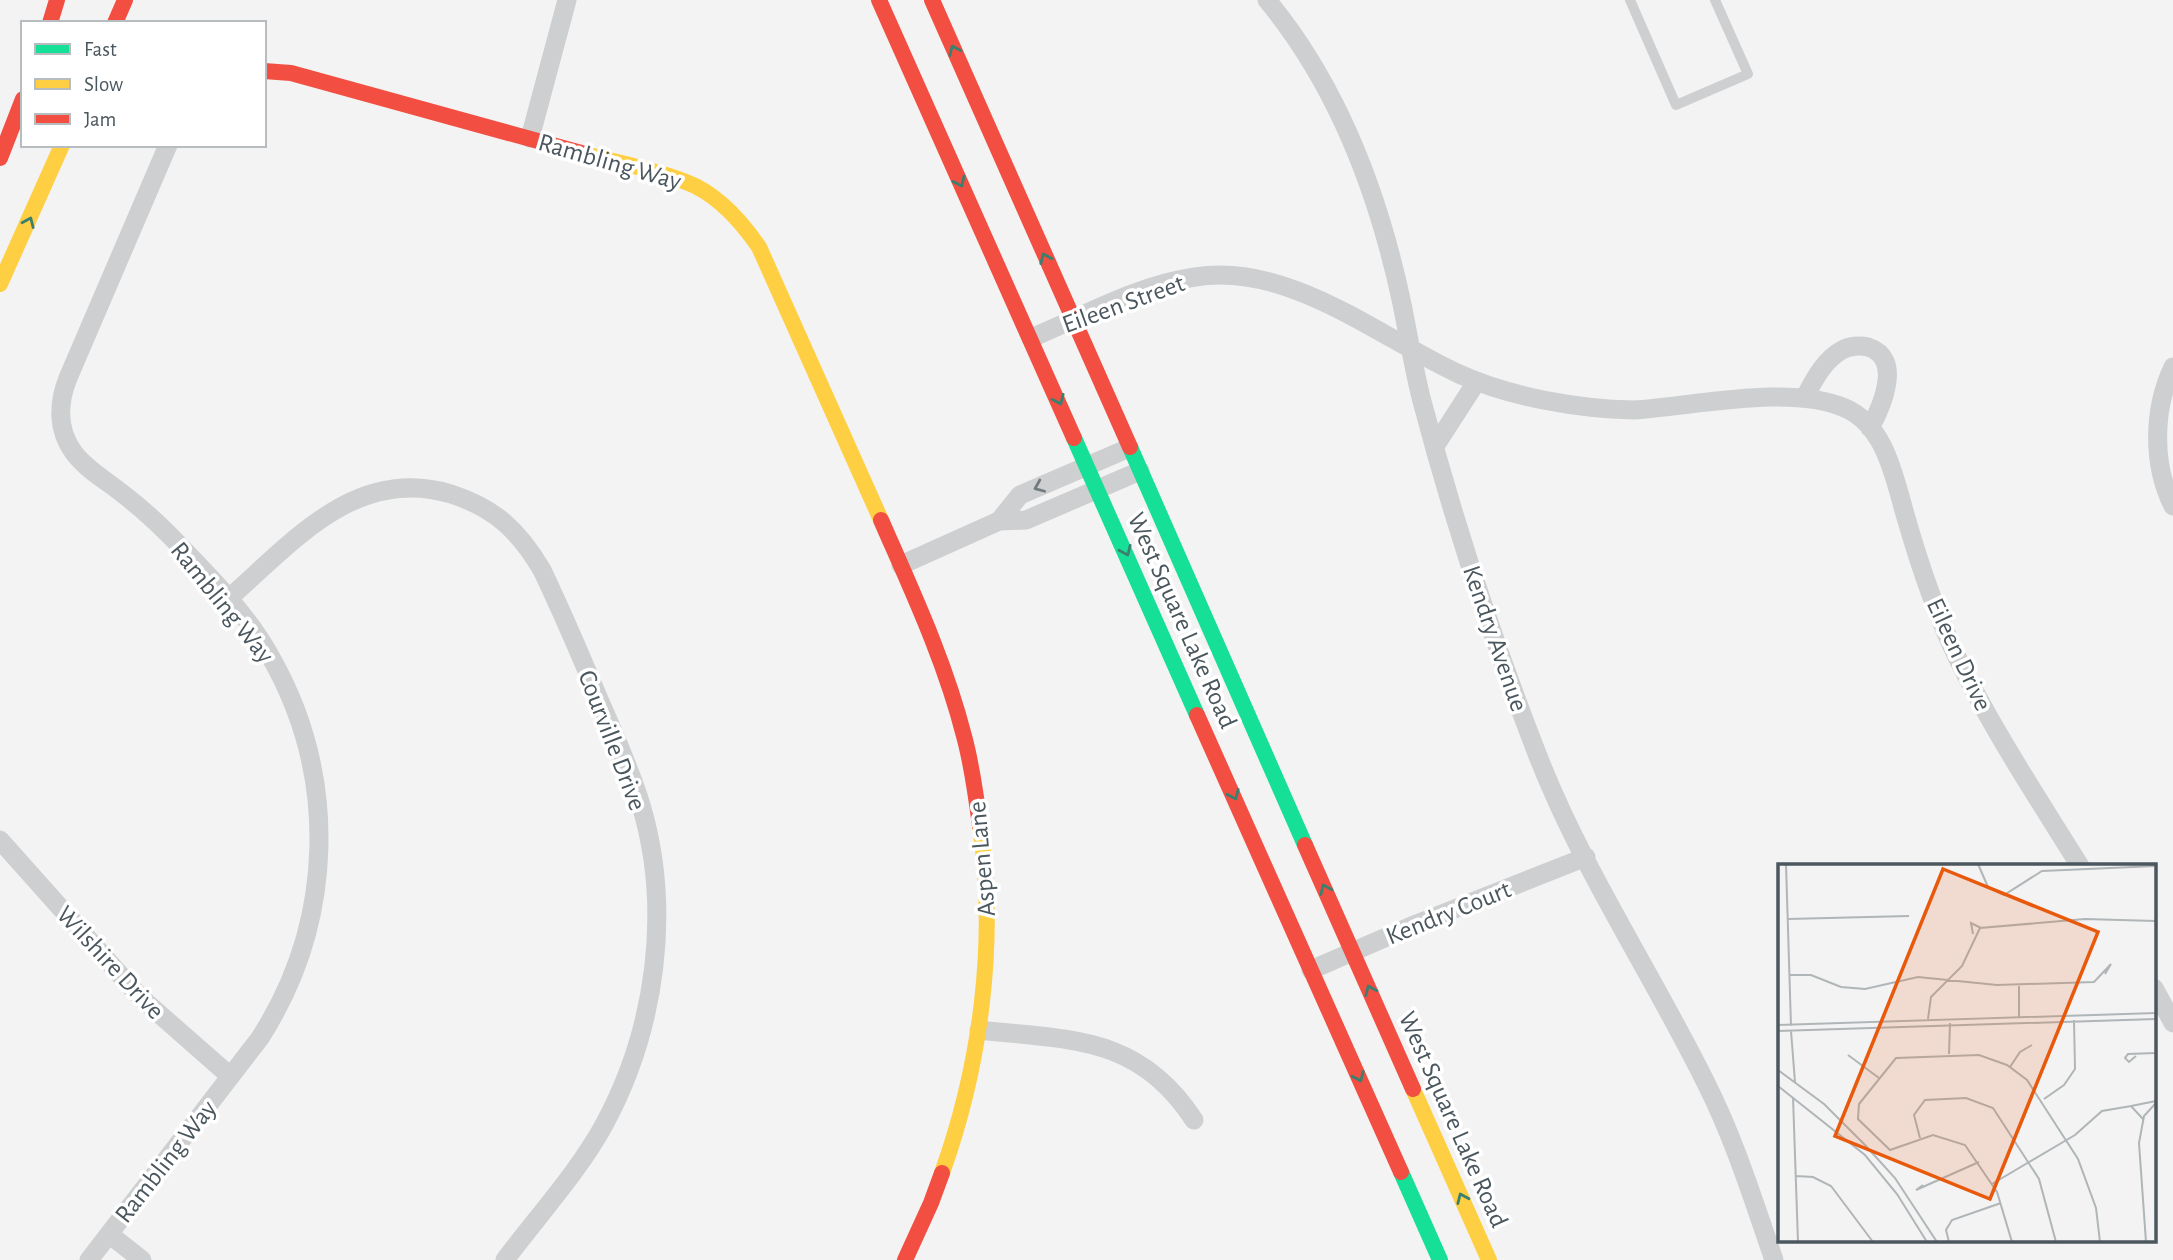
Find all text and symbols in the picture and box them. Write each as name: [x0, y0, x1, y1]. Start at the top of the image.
legend: [21, 21, 266, 147]
text: Fast: [84, 39, 117, 60]
one-way arrow: [948, 44, 962, 56]
text: Slow: [84, 74, 123, 95]
text: Jam: [84, 109, 116, 130]
street label: Rambling Way: [535, 129, 684, 195]
one-way arrow: [952, 174, 966, 187]
one-way arrow: [21, 217, 35, 230]
one-way arrow: [1039, 253, 1053, 265]
street label: Eileen Street: [1059, 270, 1188, 338]
one-way arrow: [1051, 393, 1065, 406]
one-way arrow: [1034, 479, 1046, 493]
street label: West Square Lake Road: [1123, 509, 1241, 732]
street label: Rambling Way: [166, 537, 279, 668]
one-way arrow: [1118, 544, 1132, 557]
street label: Kendry Avenue: [1458, 562, 1532, 715]
street label: Eileen Drive: [1922, 594, 1996, 715]
street label: Courville Drive: [573, 667, 651, 814]
one-way arrow: [1226, 788, 1240, 800]
street label: Aspen Lane: [964, 800, 1000, 918]
inset map: [1778, 864, 2156, 1242]
street label: Kendry Court: [1382, 876, 1514, 950]
one-way arrow: [1319, 884, 1333, 896]
street label: Wilshire Drive: [52, 901, 169, 1024]
one-way arrow: [1364, 984, 1378, 997]
street label: West Square Lake Road: [1394, 1008, 1512, 1231]
one-way arrow: [1351, 1069, 1365, 1082]
street label: Rambling Way: [110, 1095, 221, 1228]
one-way arrow: [1456, 1192, 1470, 1205]

